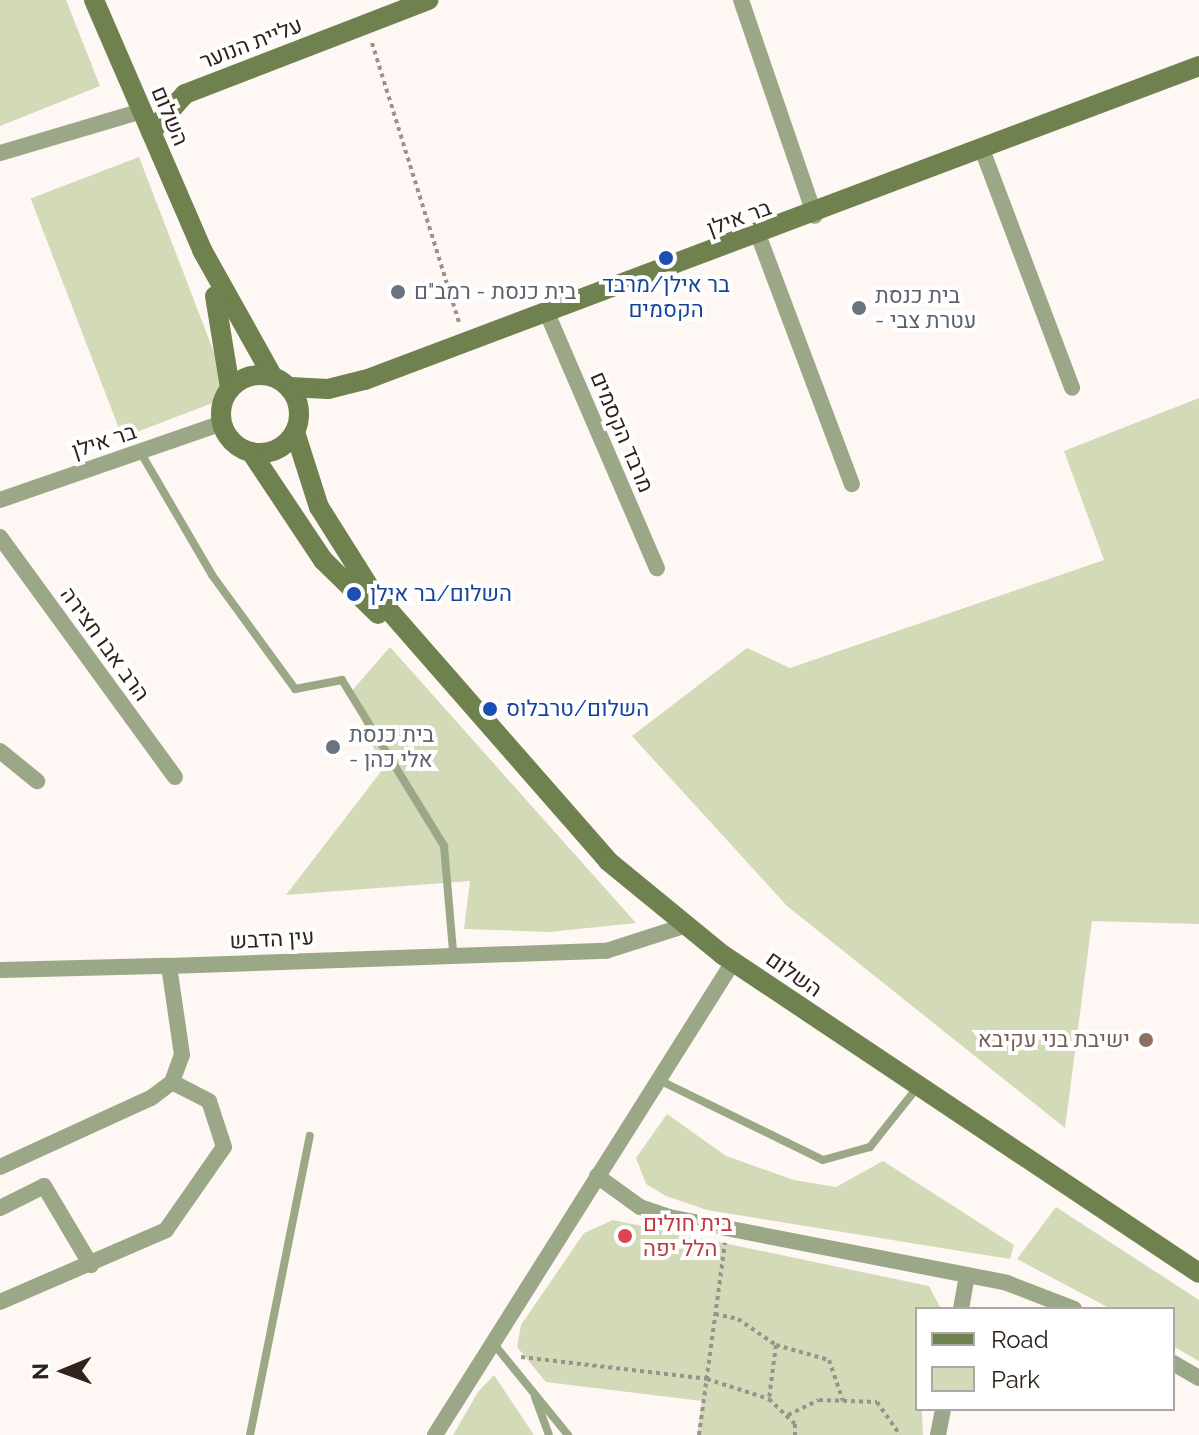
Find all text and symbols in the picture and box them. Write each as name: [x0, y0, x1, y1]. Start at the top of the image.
street label: עליית הנוער: [196, 11, 306, 75]
street label: השלום: [146, 82, 194, 150]
street label: בר אילן: [703, 194, 775, 242]
marker: בר אילן/מרבד הקסמים: [657, 249, 675, 267]
place label: בר אילן/מרבד הקסמים: [602, 271, 730, 322]
place label: בית כנסת - רמב"ם: [414, 279, 576, 305]
place label: בית כנסת - עטרת צבי: [875, 282, 977, 334]
marker: בית כנסת - רמב"ם: [389, 283, 407, 301]
marker: בית כנסת - עטרת צבי: [850, 299, 868, 317]
street label: מרבד הקסמים: [585, 368, 659, 496]
street label: בר אילן: [68, 418, 140, 464]
place label: השלום/בר אילן: [370, 581, 512, 607]
street label: הרב אבו חצירה: [55, 582, 155, 706]
marker: השלום/בר אילן: [345, 585, 363, 603]
place label: השלום/טרבלוס: [506, 696, 649, 722]
marker: השלום/טרבלוס: [481, 700, 499, 718]
place label: בית כנסת - אלי כהן: [349, 721, 434, 772]
marker: בית כנסת - אלי כהן: [324, 738, 342, 756]
street label: עין הדבש: [229, 924, 315, 954]
street label: השלום: [761, 945, 827, 1003]
place label: ישיבת בני עקיבא: [978, 1027, 1130, 1053]
marker: ישיבת בני עקיבא: [1137, 1031, 1155, 1049]
place label: בית חולים הלל יפה: [643, 1210, 732, 1262]
marker: בית חולים הלל יפה: [614, 1225, 636, 1247]
legend: [915, 1307, 1175, 1411]
text: Road: [991, 1325, 1049, 1354]
north arrow: [24, 1331, 104, 1411]
text: N: [27, 1363, 53, 1380]
text: Park: [991, 1365, 1040, 1394]

